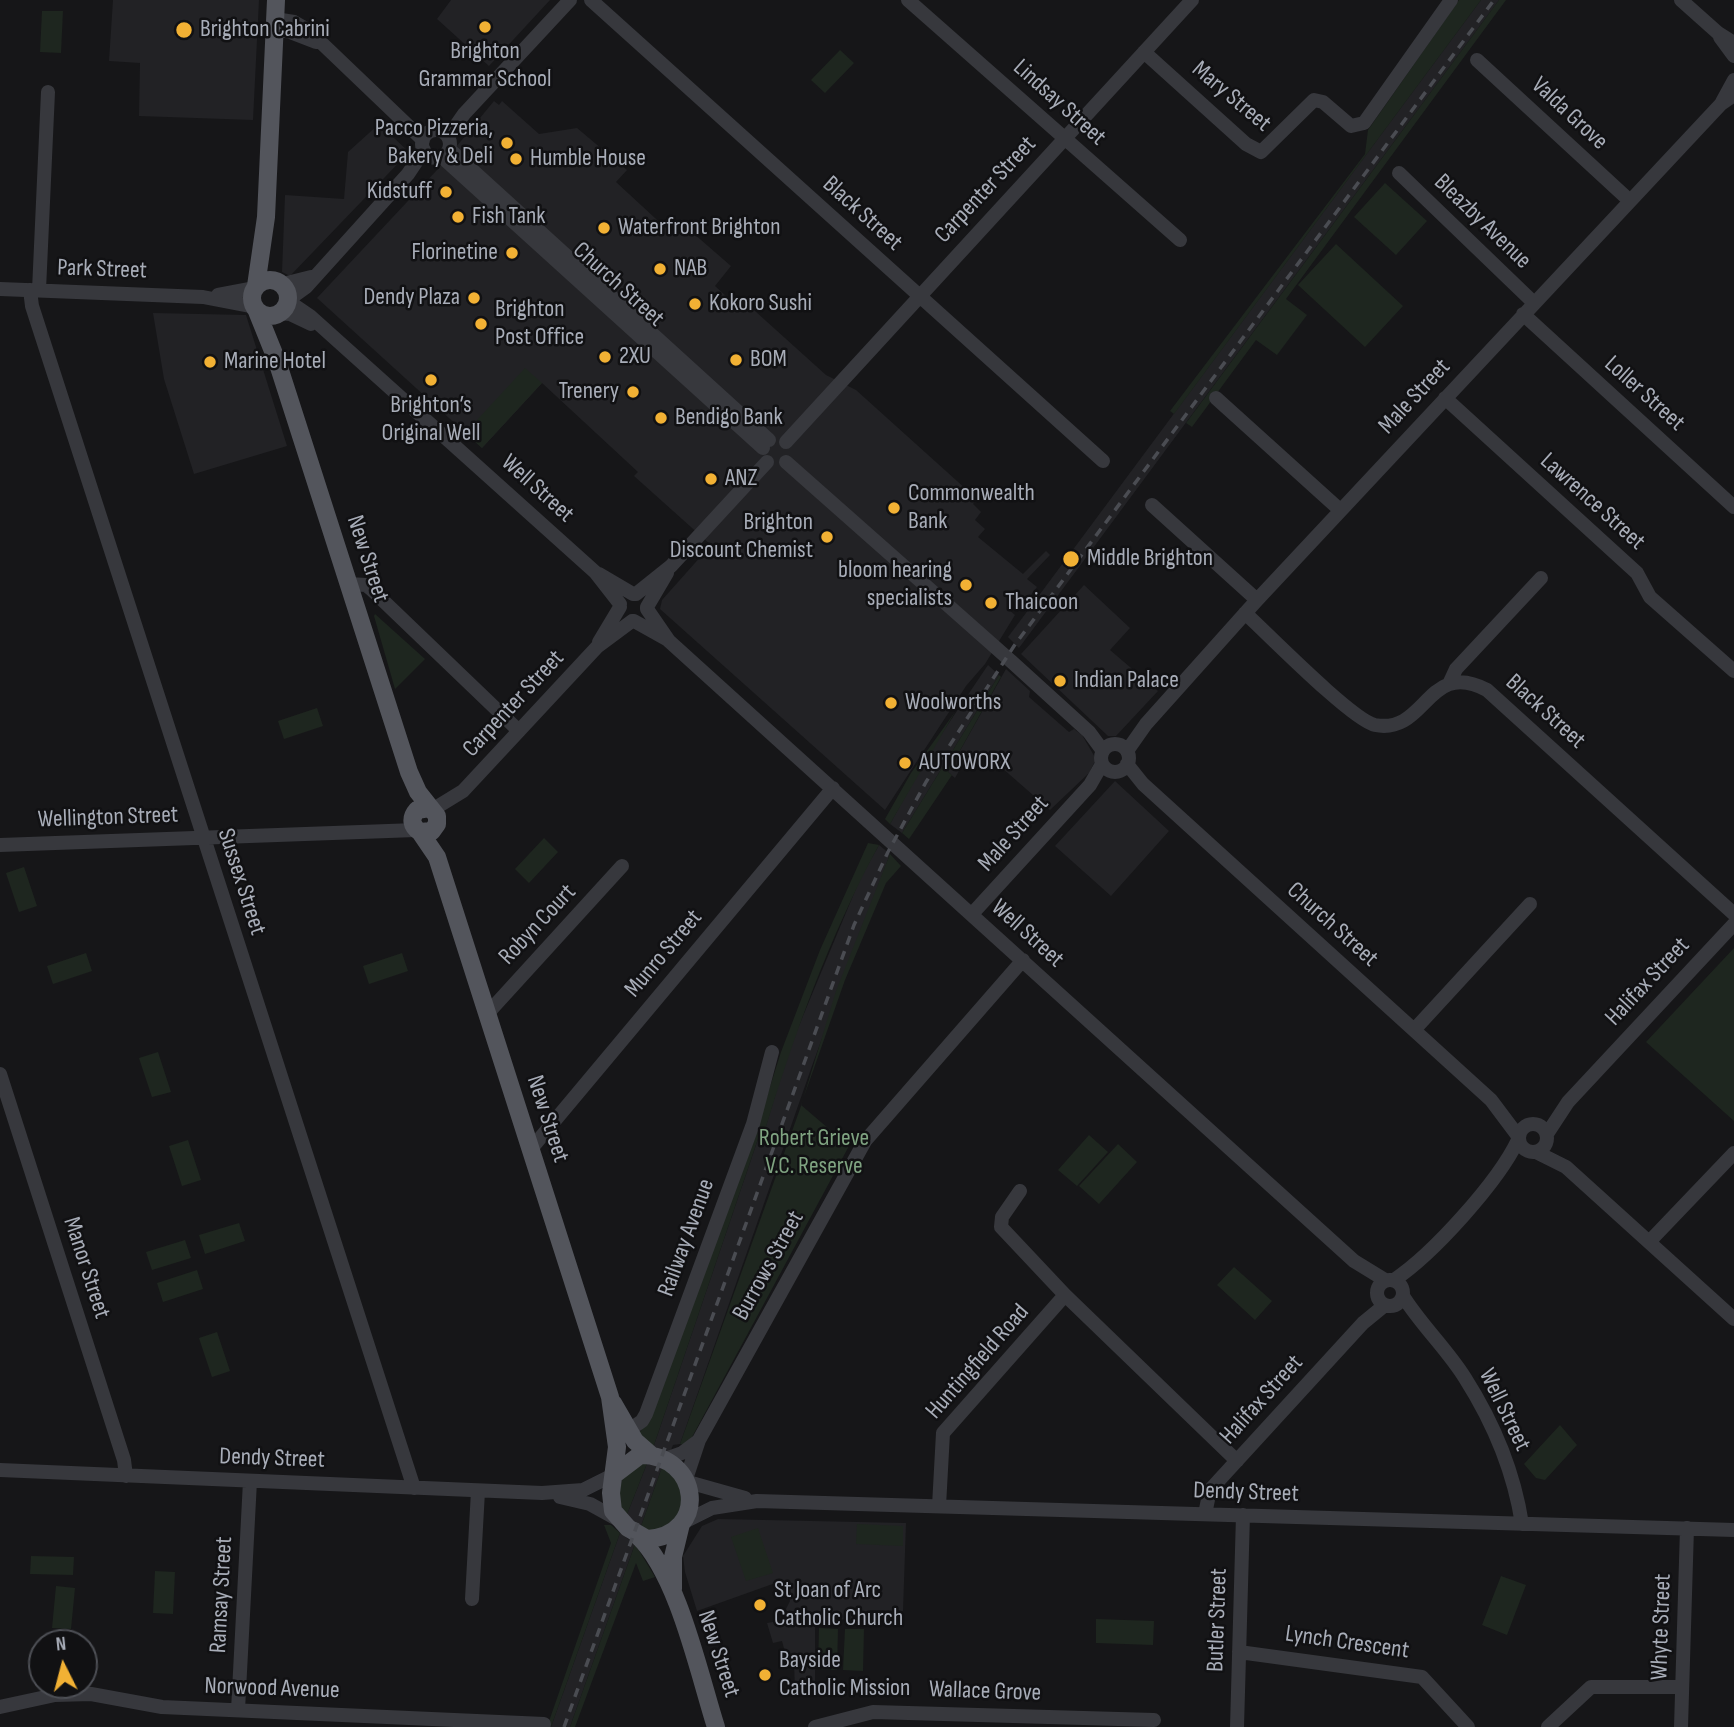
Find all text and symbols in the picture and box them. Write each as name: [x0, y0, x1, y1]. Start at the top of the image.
place label: Brighton Cabrini: [200, 16, 330, 44]
marker: Brighton Grammar School: [477, 19, 493, 35]
marker: Brighton Cabrini: [174, 20, 194, 40]
place label: Brighton Grammar School: [418, 38, 552, 94]
street label: Lindsay Street: [1007, 54, 1111, 152]
street label: Mary Street: [1186, 56, 1276, 138]
street label: Valda Grove: [1525, 71, 1613, 157]
place label: Pacco Pizzeria, Bakery & Deli: [375, 115, 493, 171]
street label: Carpenter Street: [929, 131, 1043, 249]
marker: Pacco Pizzeria, Bakery & Deli: [499, 135, 515, 151]
place label: Humble House: [530, 145, 646, 173]
marker: Humble House: [508, 151, 524, 167]
street label: Bleazby Avenue: [1427, 169, 1537, 275]
street label: Black Street: [816, 171, 908, 257]
place label: Kidstuff: [367, 178, 432, 206]
marker: Kidstuff: [438, 184, 454, 200]
place label: Fish Tank: [472, 203, 545, 231]
marker: Fish Tank: [450, 209, 466, 225]
place label: Waterfront Brighton: [618, 214, 781, 242]
marker: Waterfront Brighton: [596, 220, 612, 236]
street label: Church Street: [566, 237, 670, 333]
place label: Florinetine: [412, 239, 498, 267]
marker: Florinetine: [504, 245, 520, 261]
street label: Park Street: [57, 254, 147, 286]
place label: NAB: [674, 255, 707, 283]
marker: NAB: [652, 261, 668, 277]
place label: Dendy Plaza: [363, 284, 460, 312]
marker: Dendy Plaza: [466, 290, 482, 306]
place label: Kokoro Sushi: [709, 290, 812, 318]
place label: Brighton Post Office: [495, 296, 584, 352]
marker: Kokoro Sushi: [687, 296, 703, 312]
marker: Brighton Post Office: [473, 316, 489, 332]
place label: 2XU: [619, 343, 651, 371]
place label: BOM: [750, 346, 787, 374]
place label: Marine Hotel: [224, 348, 326, 376]
marker: 2XU: [597, 349, 613, 365]
street label: Loller Street: [1598, 350, 1690, 438]
marker: BOM: [728, 352, 744, 368]
marker: Marine Hotel: [202, 354, 218, 370]
street label: Male Street: [1373, 354, 1457, 440]
marker: Brighton’s Original Well: [423, 372, 439, 388]
place label: Trenery: [559, 378, 619, 406]
marker: Trenery: [625, 384, 641, 400]
place label: Brighton’s Original Well: [382, 392, 480, 448]
place label: Bendigo Bank: [675, 404, 783, 432]
marker: Bendigo Bank: [653, 410, 669, 426]
street label: Lawrence Street: [1534, 447, 1650, 557]
street label: Well Street: [495, 449, 579, 529]
place label: ANZ: [725, 465, 757, 493]
marker: ANZ: [703, 471, 719, 487]
place label: Commonwealth Bank: [908, 480, 1035, 536]
marker: Commonwealth Bank: [886, 500, 902, 516]
place label: Brighton Discount Chemist: [670, 509, 813, 565]
street label: New Street: [339, 512, 395, 606]
marker: Brighton Discount Chemist: [819, 529, 835, 545]
place label: Middle Brighton: [1087, 545, 1213, 573]
marker: Middle Brighton: [1061, 549, 1081, 569]
place label: bloom hearing specialists: [838, 557, 952, 613]
marker: bloom hearing specialists: [958, 577, 974, 593]
place label: Thaicoon: [1005, 589, 1078, 617]
marker: Thaicoon: [983, 595, 999, 611]
street label: Carpenter Street: [457, 645, 571, 763]
place label: Indian Palace: [1074, 667, 1179, 695]
street label: Black Street: [1499, 669, 1591, 755]
marker: Indian Palace: [1052, 673, 1068, 689]
place label: Woolworths: [905, 689, 1001, 717]
marker: Woolworths: [883, 695, 899, 711]
place label: AUTOWORX: [919, 749, 1010, 777]
marker: AUTOWORX: [897, 755, 913, 771]
street label: Male Street: [972, 790, 1056, 878]
street label: Wellington Street: [37, 801, 179, 835]
street label: Sussex Street: [210, 825, 272, 939]
street label: Church Street: [1280, 877, 1384, 973]
street label: Robyn Court: [493, 879, 583, 971]
street label: Well Street: [985, 894, 1069, 974]
street label: Munro Street: [619, 904, 709, 1004]
street label: Halifax Street: [1600, 932, 1696, 1032]
street label: New Street: [519, 1072, 575, 1166]
park label: Robert Grieve V.C. Reserve: [759, 1125, 869, 1181]
street label: Railway Avenue: [652, 1175, 722, 1301]
street label: Burrows Street: [727, 1206, 811, 1326]
street label: Manor Street: [56, 1214, 116, 1322]
street label: Huntingfield Road: [920, 1299, 1036, 1425]
street label: Halifax Street: [1214, 1349, 1310, 1451]
street label: Well Street: [1472, 1364, 1536, 1456]
street label: Dendy Street: [219, 1443, 325, 1475]
street label: Dendy Street: [1193, 1477, 1299, 1509]
street label: Ramsay Street: [205, 1536, 239, 1654]
street label: Butler Street: [1202, 1568, 1234, 1672]
street label: Whyte Street: [1646, 1573, 1678, 1681]
place label: St Joan of Arc Catholic Church: [774, 1577, 903, 1633]
marker: St Joan of Arc Catholic Church: [752, 1597, 768, 1613]
street label: New Street: [690, 1607, 746, 1701]
street label: Lynch Crescent: [1283, 1620, 1411, 1666]
north arrow: [28, 1629, 98, 1699]
text: N: [55, 1633, 67, 1657]
place label: Bayside Catholic Mission: [779, 1647, 910, 1703]
marker: Bayside Catholic Mission: [757, 1667, 773, 1683]
street label: Norwood Avenue: [204, 1672, 340, 1706]
street label: Wallace Grove: [928, 1676, 1042, 1708]

